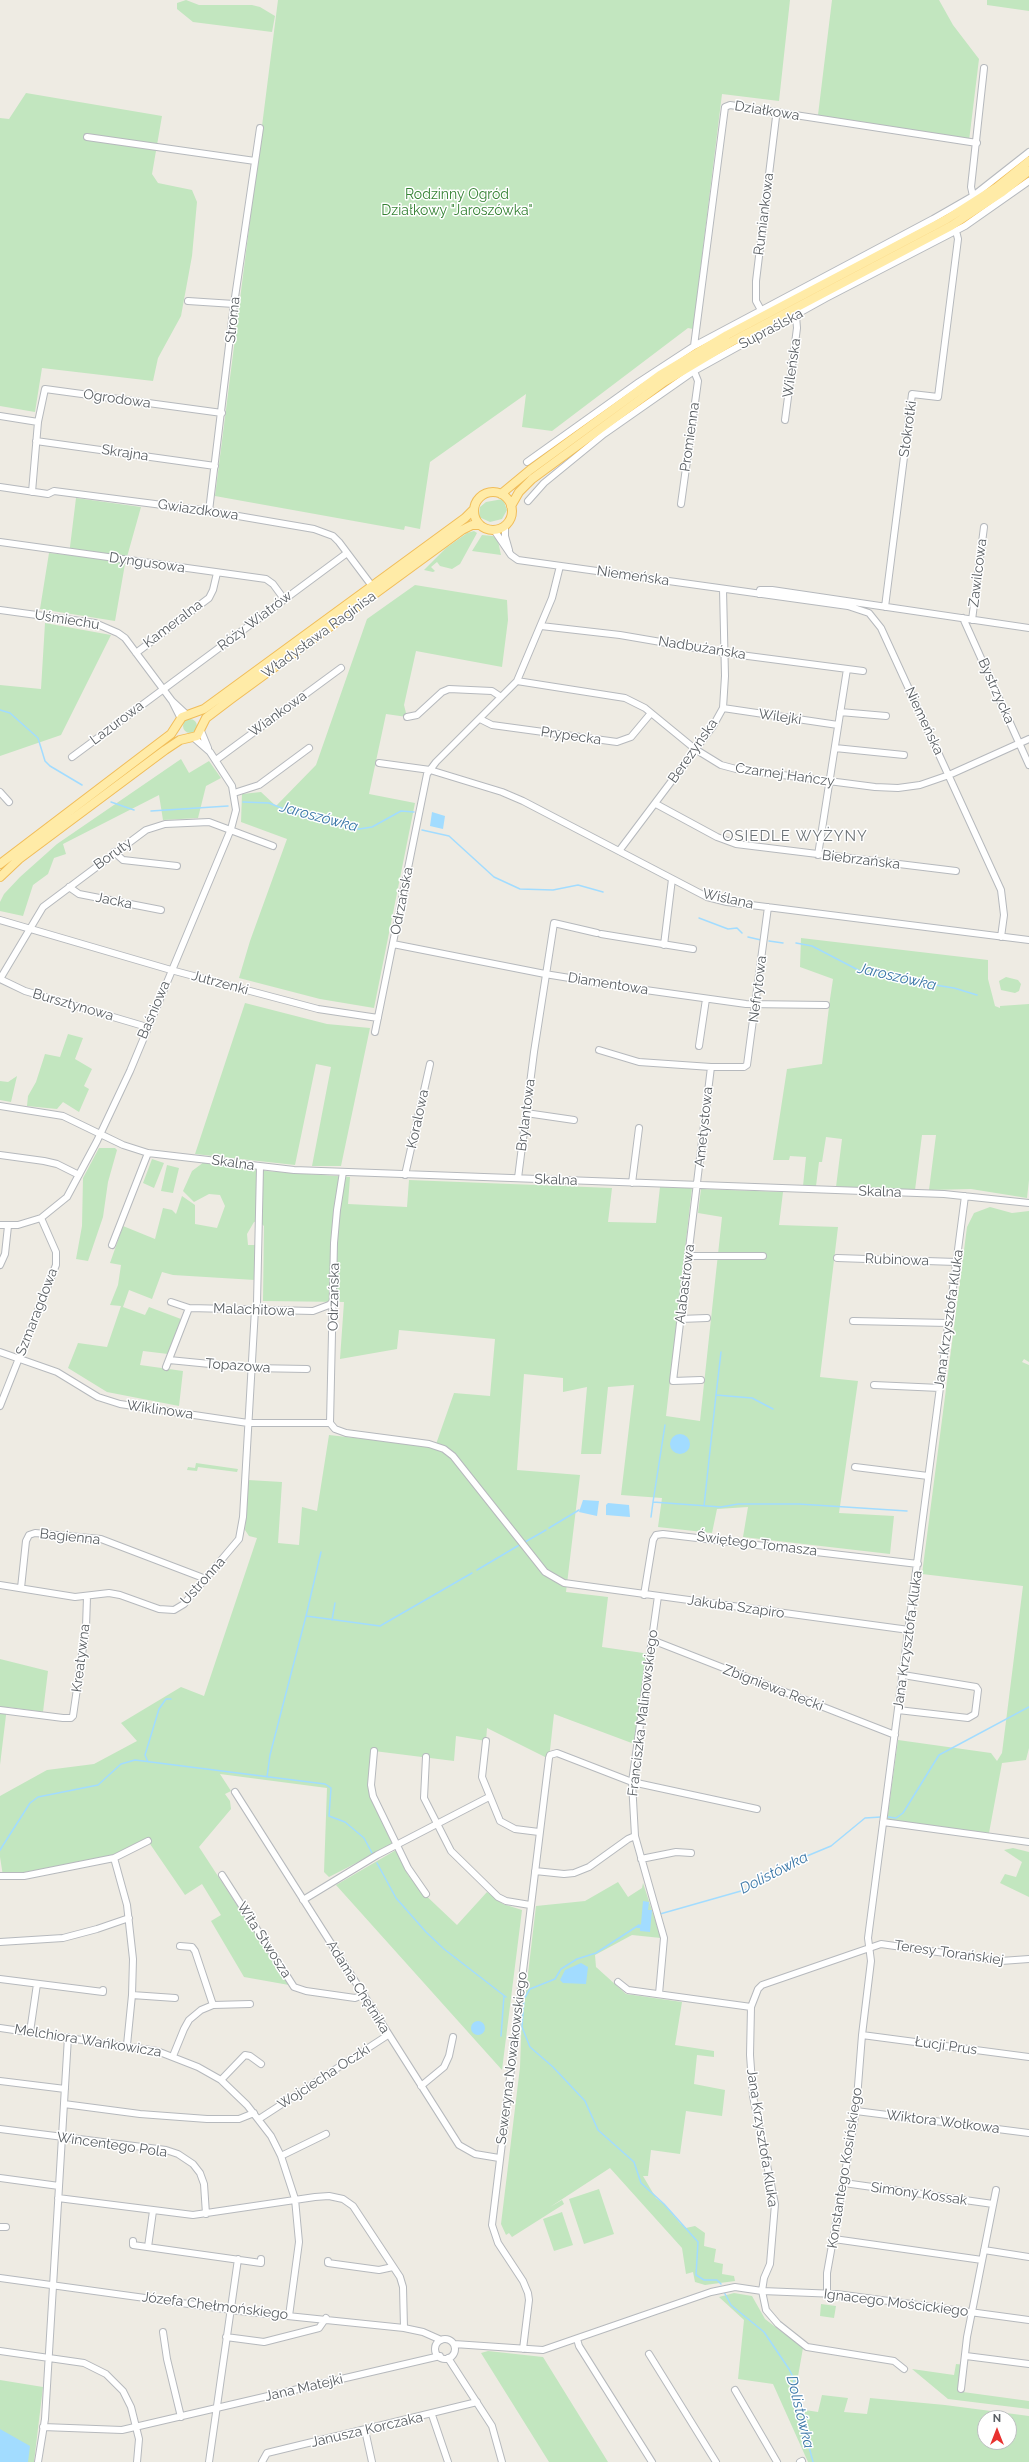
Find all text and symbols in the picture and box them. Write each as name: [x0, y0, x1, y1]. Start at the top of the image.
street label: Działkowa: [733, 98, 801, 124]
street label: Rumiankowa: [751, 172, 777, 256]
park label: Rodzinny Ogród Działkowy "Jaroszówka": [381, 187, 533, 220]
street label: Stroma: [222, 296, 244, 344]
street label: Supraślska: [736, 305, 806, 353]
street label: Wileńska: [780, 337, 804, 399]
street label: Ogrodowa: [82, 386, 152, 412]
street label: Stokrotki: [896, 400, 920, 458]
street label: Promienna: [677, 401, 703, 473]
street label: Skrajna: [100, 441, 150, 465]
street label: Gwiazdkowa: [157, 496, 239, 524]
street label: Zawilcowa: [965, 538, 991, 608]
street label: Dyngusowa: [108, 549, 186, 577]
street label: Niemeńska: [596, 563, 670, 589]
street label: Róży Wiatrów: [214, 587, 296, 655]
street label: Władysława Raginisa: [259, 588, 379, 682]
street label: Kameralna: [140, 596, 206, 652]
street label: Uśmiechu: [33, 607, 101, 633]
street label: Nadbużańska: [657, 633, 747, 663]
street label: Bystrzycka: [974, 656, 1018, 726]
street label: Niemeńska: [901, 684, 947, 758]
street label: Wiankowa: [246, 687, 310, 741]
street label: Lazurowa: [87, 697, 147, 749]
street label: Wilejki: [757, 706, 803, 728]
street label: Berezyńska: [665, 716, 721, 786]
street label: Prypecka: [540, 723, 602, 749]
street label: Czarnej Hańczy: [734, 760, 836, 790]
water label: Jaroszówka: [278, 798, 360, 836]
district label: OSIEDLE WYŻYNY: [722, 827, 868, 845]
street label: Boruty: [91, 835, 135, 873]
street label: Biebrzańska: [821, 847, 901, 873]
street label: Odrzańska: [387, 866, 417, 936]
street label: Wiślana: [701, 885, 755, 913]
street label: Jacka: [94, 889, 134, 913]
street label: Nefrytowa: [746, 955, 770, 1023]
water label: Jaroszówka: [856, 959, 938, 995]
street label: Jutrzenki: [190, 967, 250, 999]
street label: Diamentowa: [567, 969, 649, 999]
street label: Baśniowa: [134, 978, 174, 1042]
street label: Bursztynowa: [31, 985, 115, 1025]
street label: Brylantowa: [513, 1078, 539, 1152]
street label: Ametystowa: [691, 1086, 717, 1168]
street label: Koralowa: [404, 1088, 432, 1150]
street label: Skalna: [210, 1152, 256, 1174]
street label: Skalna: [534, 1171, 578, 1189]
street label: Skalna: [858, 1183, 902, 1201]
street label: Alabastrowa: [672, 1243, 698, 1325]
street label: Jana Krzysztofa Kluka: [931, 1248, 967, 1390]
street label: Rubinowa: [865, 1250, 929, 1270]
street label: Odrzańska: [325, 1263, 343, 1331]
street label: Szmaragdowa: [13, 1266, 61, 1358]
street label: Malachitowa: [213, 1300, 295, 1320]
street label: Topazowa: [205, 1355, 271, 1377]
street label: Wiklinowa: [126, 1397, 194, 1423]
street label: Bagienna: [39, 1525, 101, 1549]
street label: Świętego Tomasza: [696, 1528, 818, 1560]
street label: Ustronna: [177, 1554, 229, 1608]
street label: Jana Krzysztofa Kluka: [890, 1569, 926, 1711]
street label: Jakuba Szapiro: [687, 1592, 785, 1622]
street label: Kreatywna: [68, 1623, 94, 1693]
street label: Franciszka Malinowskiego: [624, 1629, 662, 1797]
street label: Zbigniewa Rećki: [720, 1661, 826, 1715]
water label: Dolistówka: [737, 1848, 811, 1898]
street label: Wita Stwosza: [233, 1899, 295, 1981]
street label: Adama Chętnika: [323, 1937, 393, 2037]
street label: Teresy Torańskiej: [893, 1937, 1005, 1969]
street label: Seweryna Nowakowskiego: [493, 1971, 531, 2145]
street label: Melchiora Wańkowicza: [13, 2021, 163, 2061]
street label: Łucji Prus: [914, 2033, 978, 2059]
street label: Wojciecha Oczki: [275, 2041, 373, 2113]
street label: Jana Krzysztofa Kluka: [743, 2067, 781, 2209]
street label: Konstantego Kosińskiego: [824, 2086, 866, 2250]
street label: Wiktora Wołkowa: [885, 2107, 1001, 2137]
street label: Wincentego Pola: [56, 2129, 168, 2161]
street label: Simony Kossak: [870, 2179, 968, 2209]
street label: Ignacego Mościckiego: [823, 2286, 969, 2320]
street label: Józefa Chełmońskiego: [141, 2289, 289, 2323]
street label: Jana Matejki: [263, 2371, 345, 2405]
water label: Dolistówka: [782, 2374, 818, 2450]
street label: Janusza Korczaka: [309, 2409, 425, 2451]
north arrow: [977, 2410, 1017, 2450]
text: N: [993, 2412, 1001, 2425]

